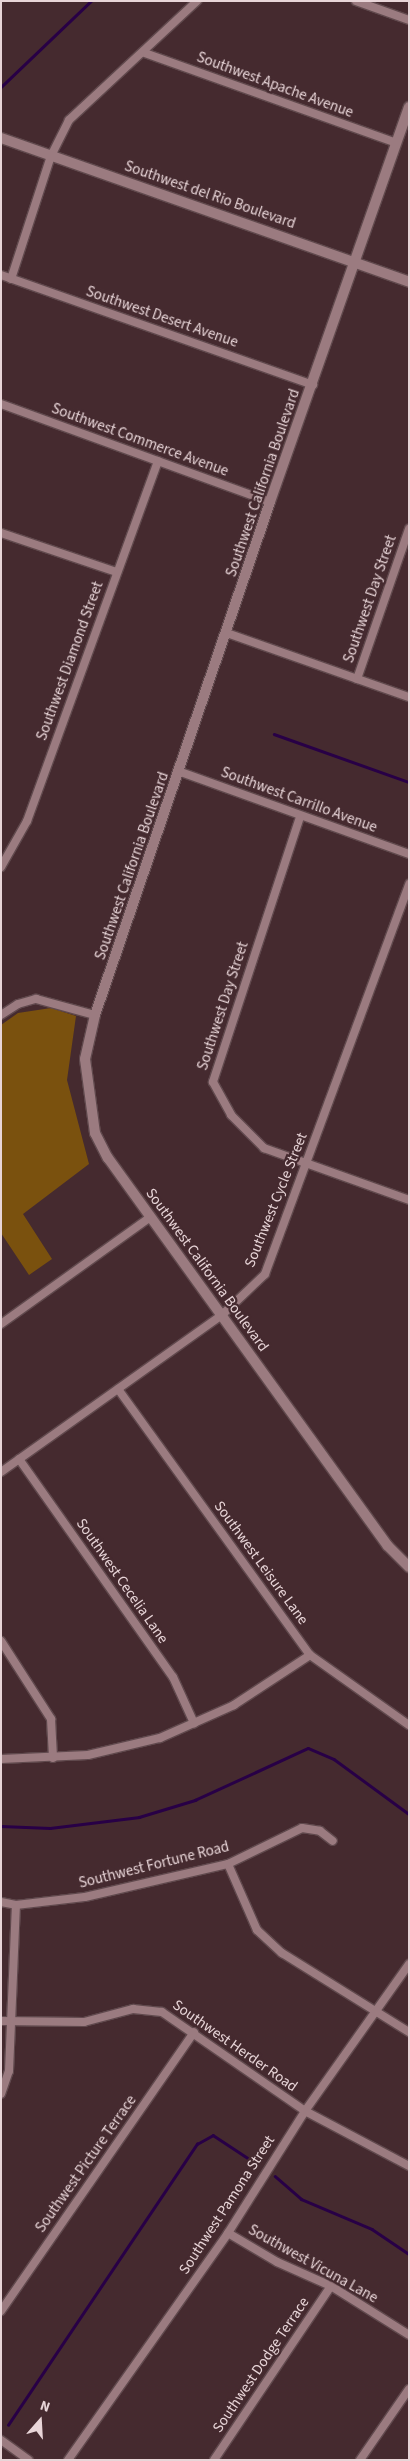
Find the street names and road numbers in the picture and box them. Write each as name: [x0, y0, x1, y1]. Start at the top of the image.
street label: Southwest Apache Avenue: [194, 48, 356, 122]
street label: Southwest del Rio Boulevard: [122, 157, 298, 233]
street label: Southwest Desert Avenue: [84, 283, 240, 351]
street label: Southwest California Boulevard: [222, 387, 304, 579]
street label: Southwest Commerce Avenue: [49, 400, 231, 480]
street label: Southwest Day Street: [340, 533, 400, 665]
street label: Southwest Diamond Street: [33, 579, 107, 743]
street label: Southwest Carrillo Avenue: [218, 763, 380, 837]
street label: Southwest California Boulevard: [91, 770, 173, 962]
street label: Southwest Day Street: [194, 939, 252, 1073]
street label: Southwest Cycle Street: [241, 1130, 311, 1270]
street label: Southwest California Boulevard: [142, 1185, 272, 1355]
street label: Southwest Leisure Lane: [210, 1498, 312, 1628]
street label: Southwest Cecelia Lane: [72, 1515, 172, 1647]
street label: Southwest Fortune Road: [77, 1838, 231, 1892]
street label: Southwest Herder Road: [169, 1996, 301, 2096]
street label: Southwest Picture Terrace: [32, 2092, 140, 2236]
street label: Southwest Pamona Street: [175, 2132, 279, 2278]
street label: Southwest Vicuna Lane: [245, 2221, 381, 2307]
street label: Southwest Dodge Terrace: [209, 2294, 313, 2436]

